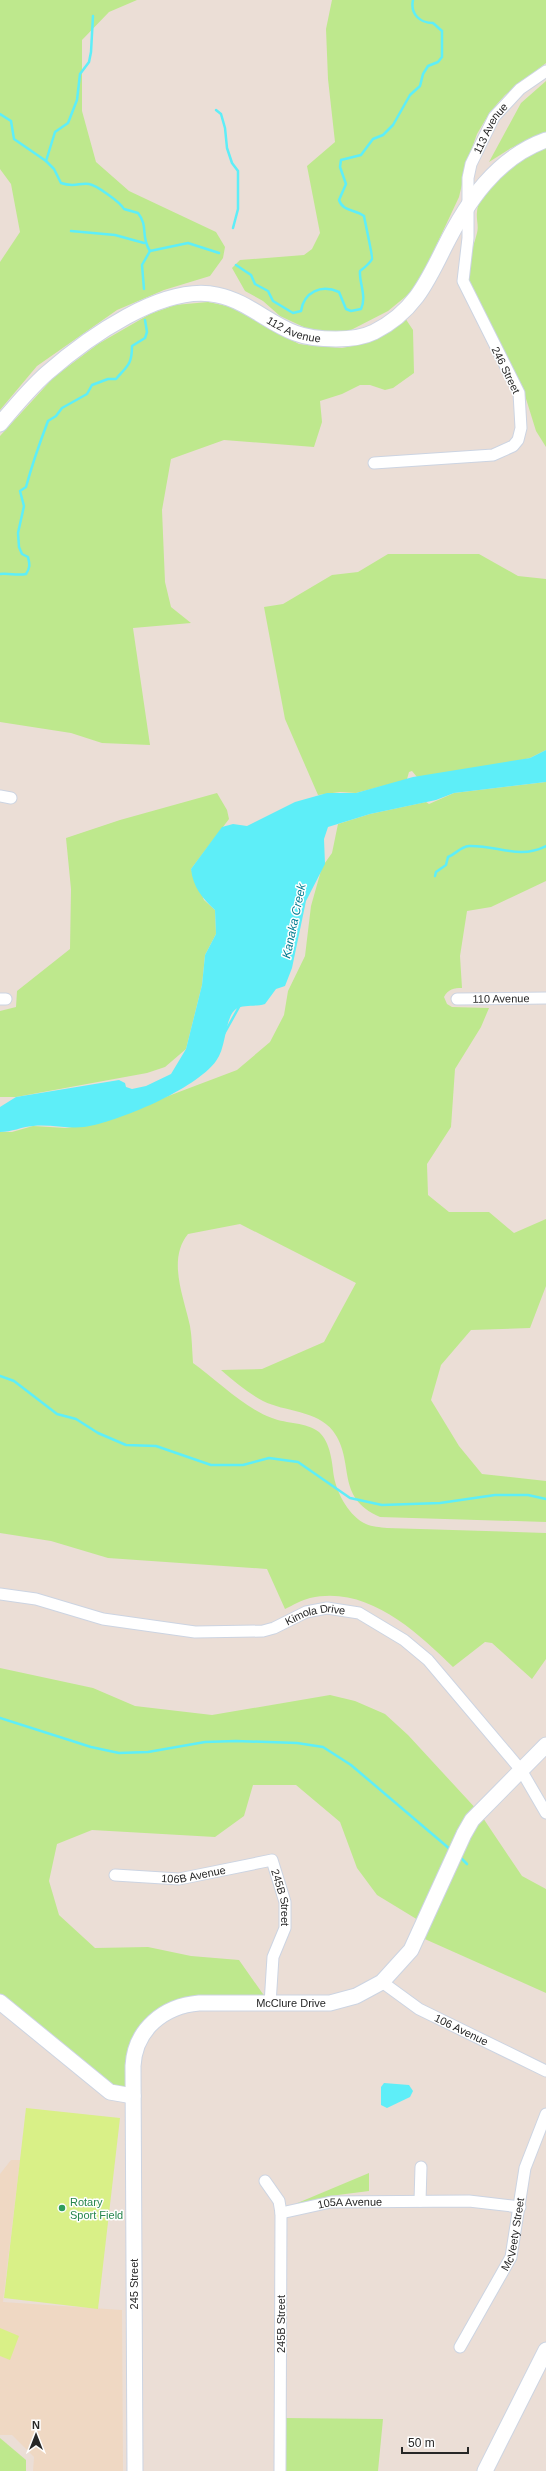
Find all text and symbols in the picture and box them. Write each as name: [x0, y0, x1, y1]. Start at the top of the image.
street label: 113 Avenue: [471, 100, 510, 156]
street label: 112 Avenue: [265, 314, 321, 344]
street label: 246 Street: [489, 345, 523, 395]
water label: Kanaka Creek: [279, 881, 309, 960]
street label: 110 Avenue: [472, 992, 530, 1005]
street label: Kimola Drive: [283, 1602, 346, 1627]
street label: 106B Avenue: [161, 1864, 227, 1885]
street label: 245B Street: [269, 1868, 291, 1926]
street label: McClure Drive: [256, 1997, 326, 2009]
street label: 106 Avenue: [433, 2012, 490, 2048]
place label: Rotary Sport Field: [70, 2196, 123, 2221]
street label: 105A Avenue: [316, 2196, 382, 2211]
street label: McVeety Street: [498, 2197, 526, 2273]
marker: Rotary Sport Field: [57, 2203, 67, 2213]
street label: 245 Street: [128, 2259, 140, 2309]
street label: 245B Street: [275, 2295, 287, 2353]
north arrow: [16, 2415, 56, 2455]
text: N: [32, 2419, 40, 2431]
scale bar: [402, 2429, 468, 2455]
text: 50 m: [408, 2436, 435, 2450]

